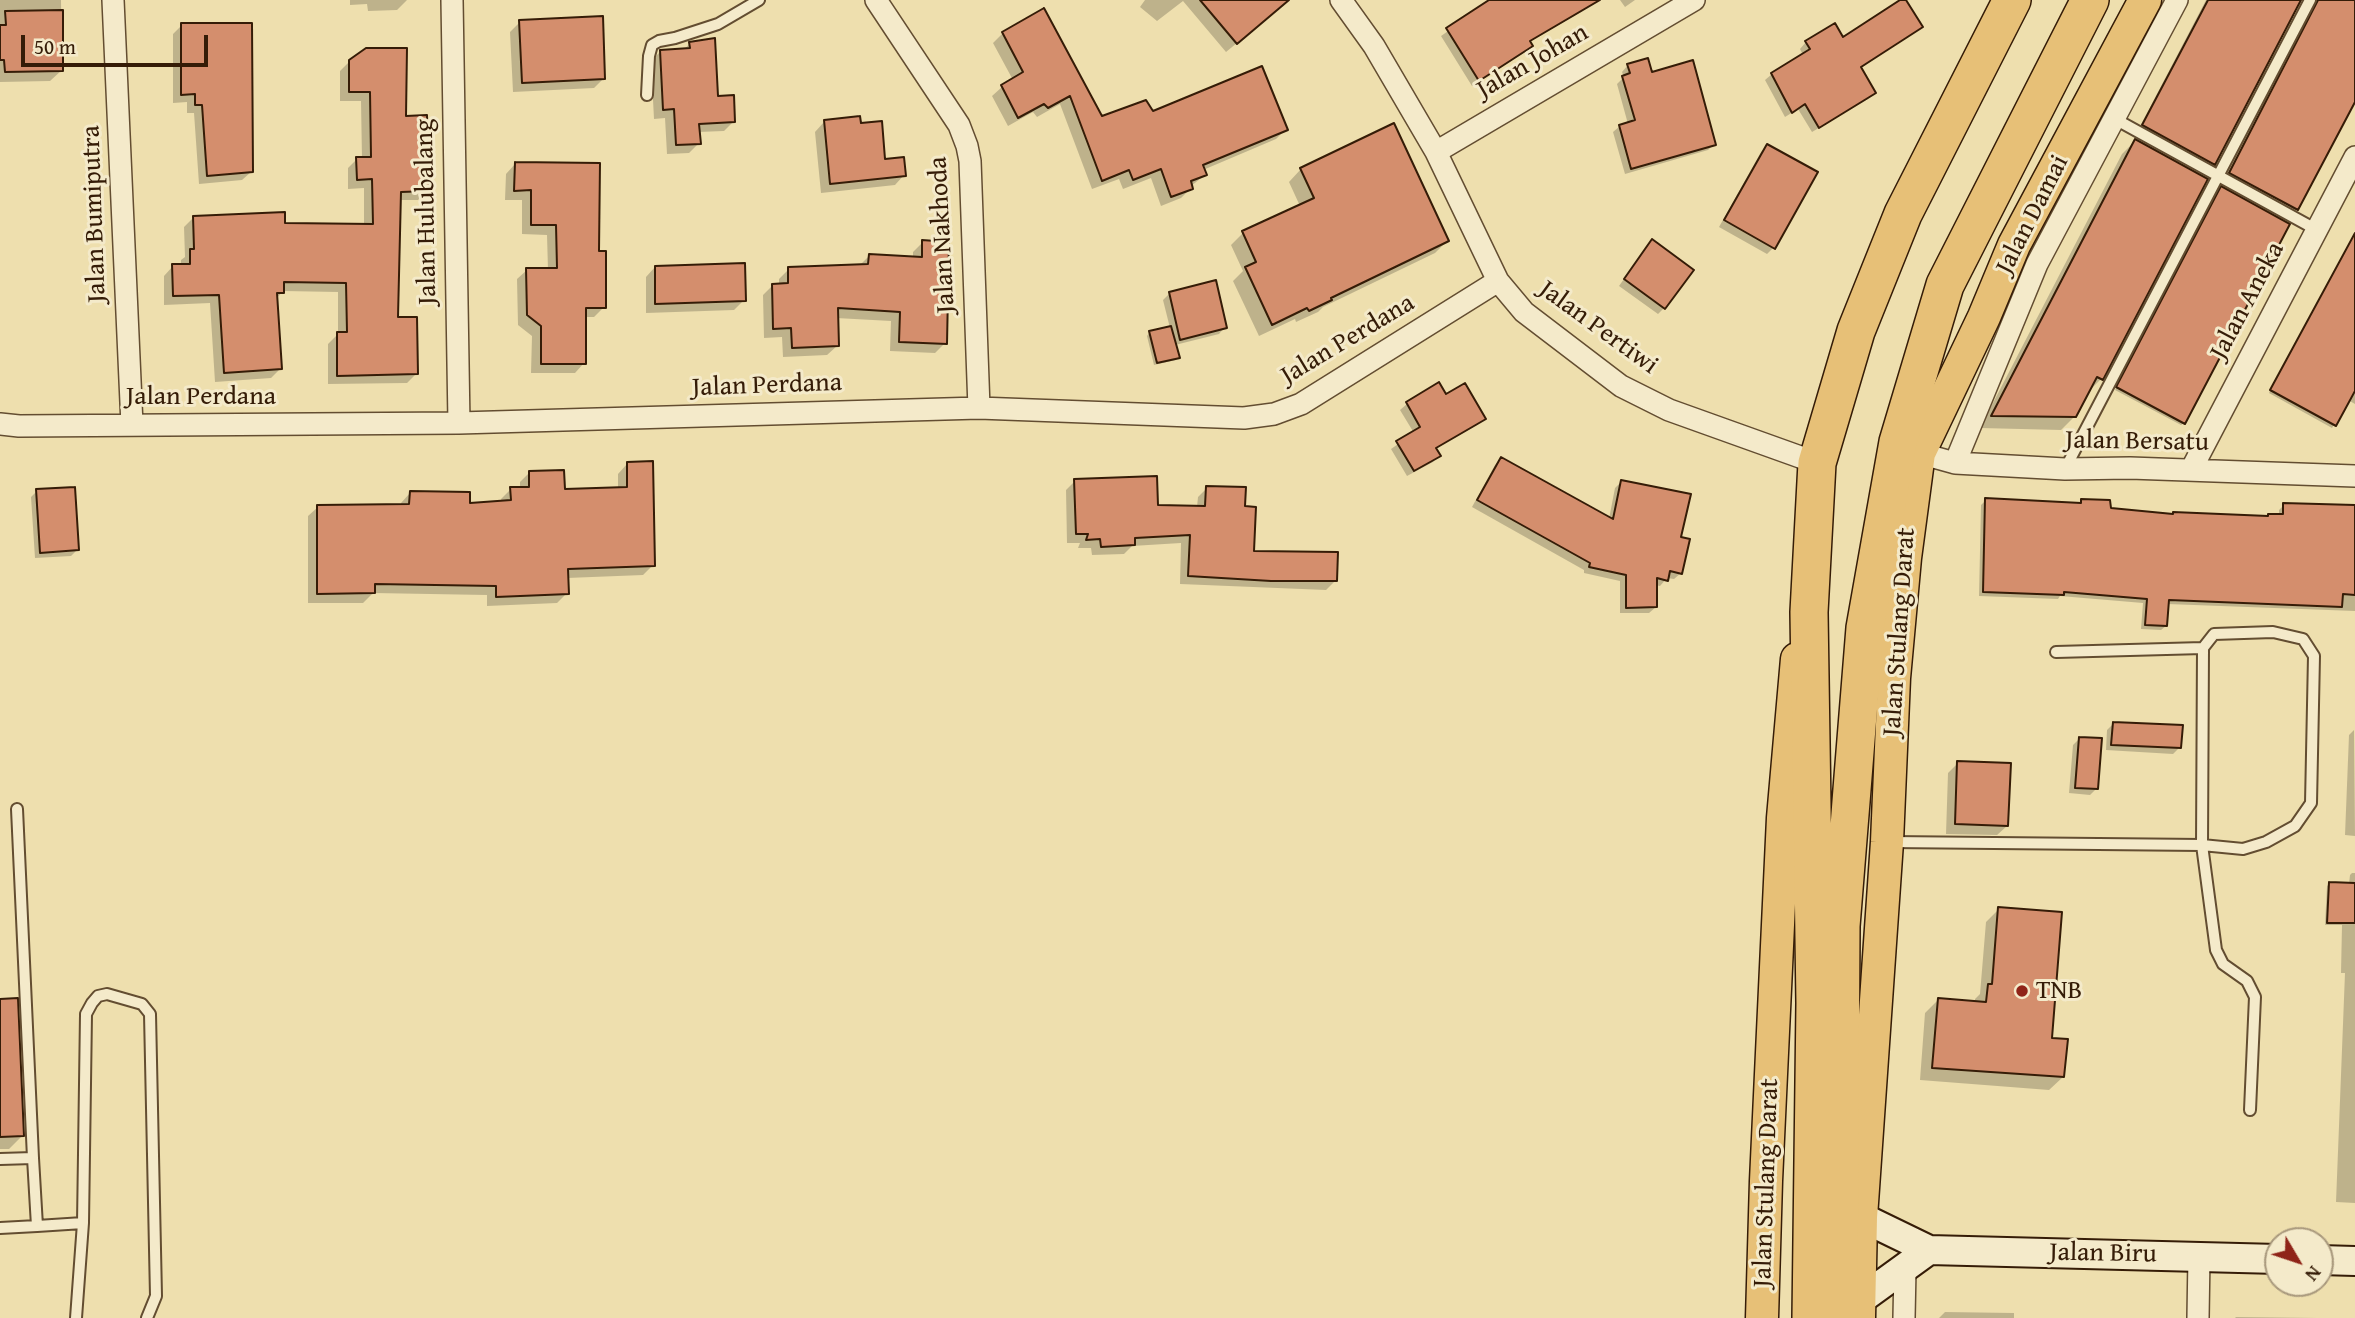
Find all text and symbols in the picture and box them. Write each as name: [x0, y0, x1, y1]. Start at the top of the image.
street label: Jalan Johan: [1472, 18, 1594, 106]
scale bar: [24, 21, 212, 65]
text: 50 m: [34, 31, 76, 62]
street label: Jalan Hulubalang: [410, 119, 444, 305]
street label: Jalan Bumiputra: [76, 125, 114, 303]
street label: Jalan Damai: [1990, 150, 2076, 280]
street label: Jalan Nakhoda: [923, 156, 963, 314]
street label: Jalan Aneka: [2204, 237, 2292, 365]
street label: Jalan Pertiwi: [1532, 274, 1664, 382]
street label: Jalan Perdana: [1276, 288, 1420, 392]
street label: Jalan Perdana: [691, 368, 843, 404]
street label: Jalan Perdana: [126, 381, 276, 413]
street label: Jalan Bersatu: [2065, 425, 2209, 459]
street label: Jalan Stulang Darat: [1877, 527, 1923, 737]
place label: TNB: [2036, 975, 2082, 1007]
marker: TNB: [2014, 983, 2030, 999]
street label: Jalan Stulang Darat: [1748, 1078, 1786, 1288]
north arrow: [2264, 1227, 2334, 1297]
street label: Jalan Biru: [2049, 1237, 2157, 1271]
text: N: [2299, 1260, 2329, 1288]

